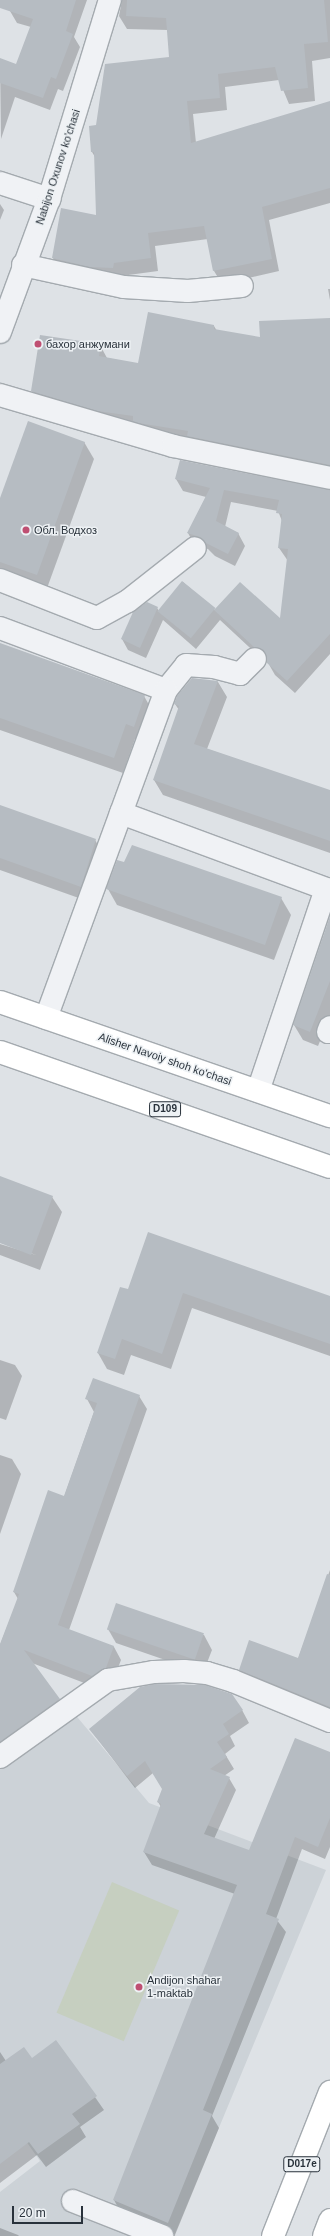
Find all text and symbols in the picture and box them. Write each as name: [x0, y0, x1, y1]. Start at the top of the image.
street label: Nabijon Oxunov ko'chasi: [33, 108, 83, 226]
place label: бахор анжумани: [46, 337, 130, 351]
marker: бахор анжумани: [33, 339, 43, 349]
place label: Обл. Водхоз: [34, 523, 97, 537]
marker: Обл. Водхоз: [21, 525, 31, 535]
street label: Alisher Navoiy shoh ko'chasi: [97, 1030, 233, 1088]
road number: D109: [149, 1101, 181, 1117]
place label: Andijon shahar 1-maktab: [147, 1974, 220, 2000]
marker: Andijon shahar 1-maktab: [134, 1982, 144, 1992]
road number: D017e: [283, 2156, 321, 2172]
scale bar: [14, 2198, 85, 2224]
text: 20 m: [19, 2206, 46, 2220]

